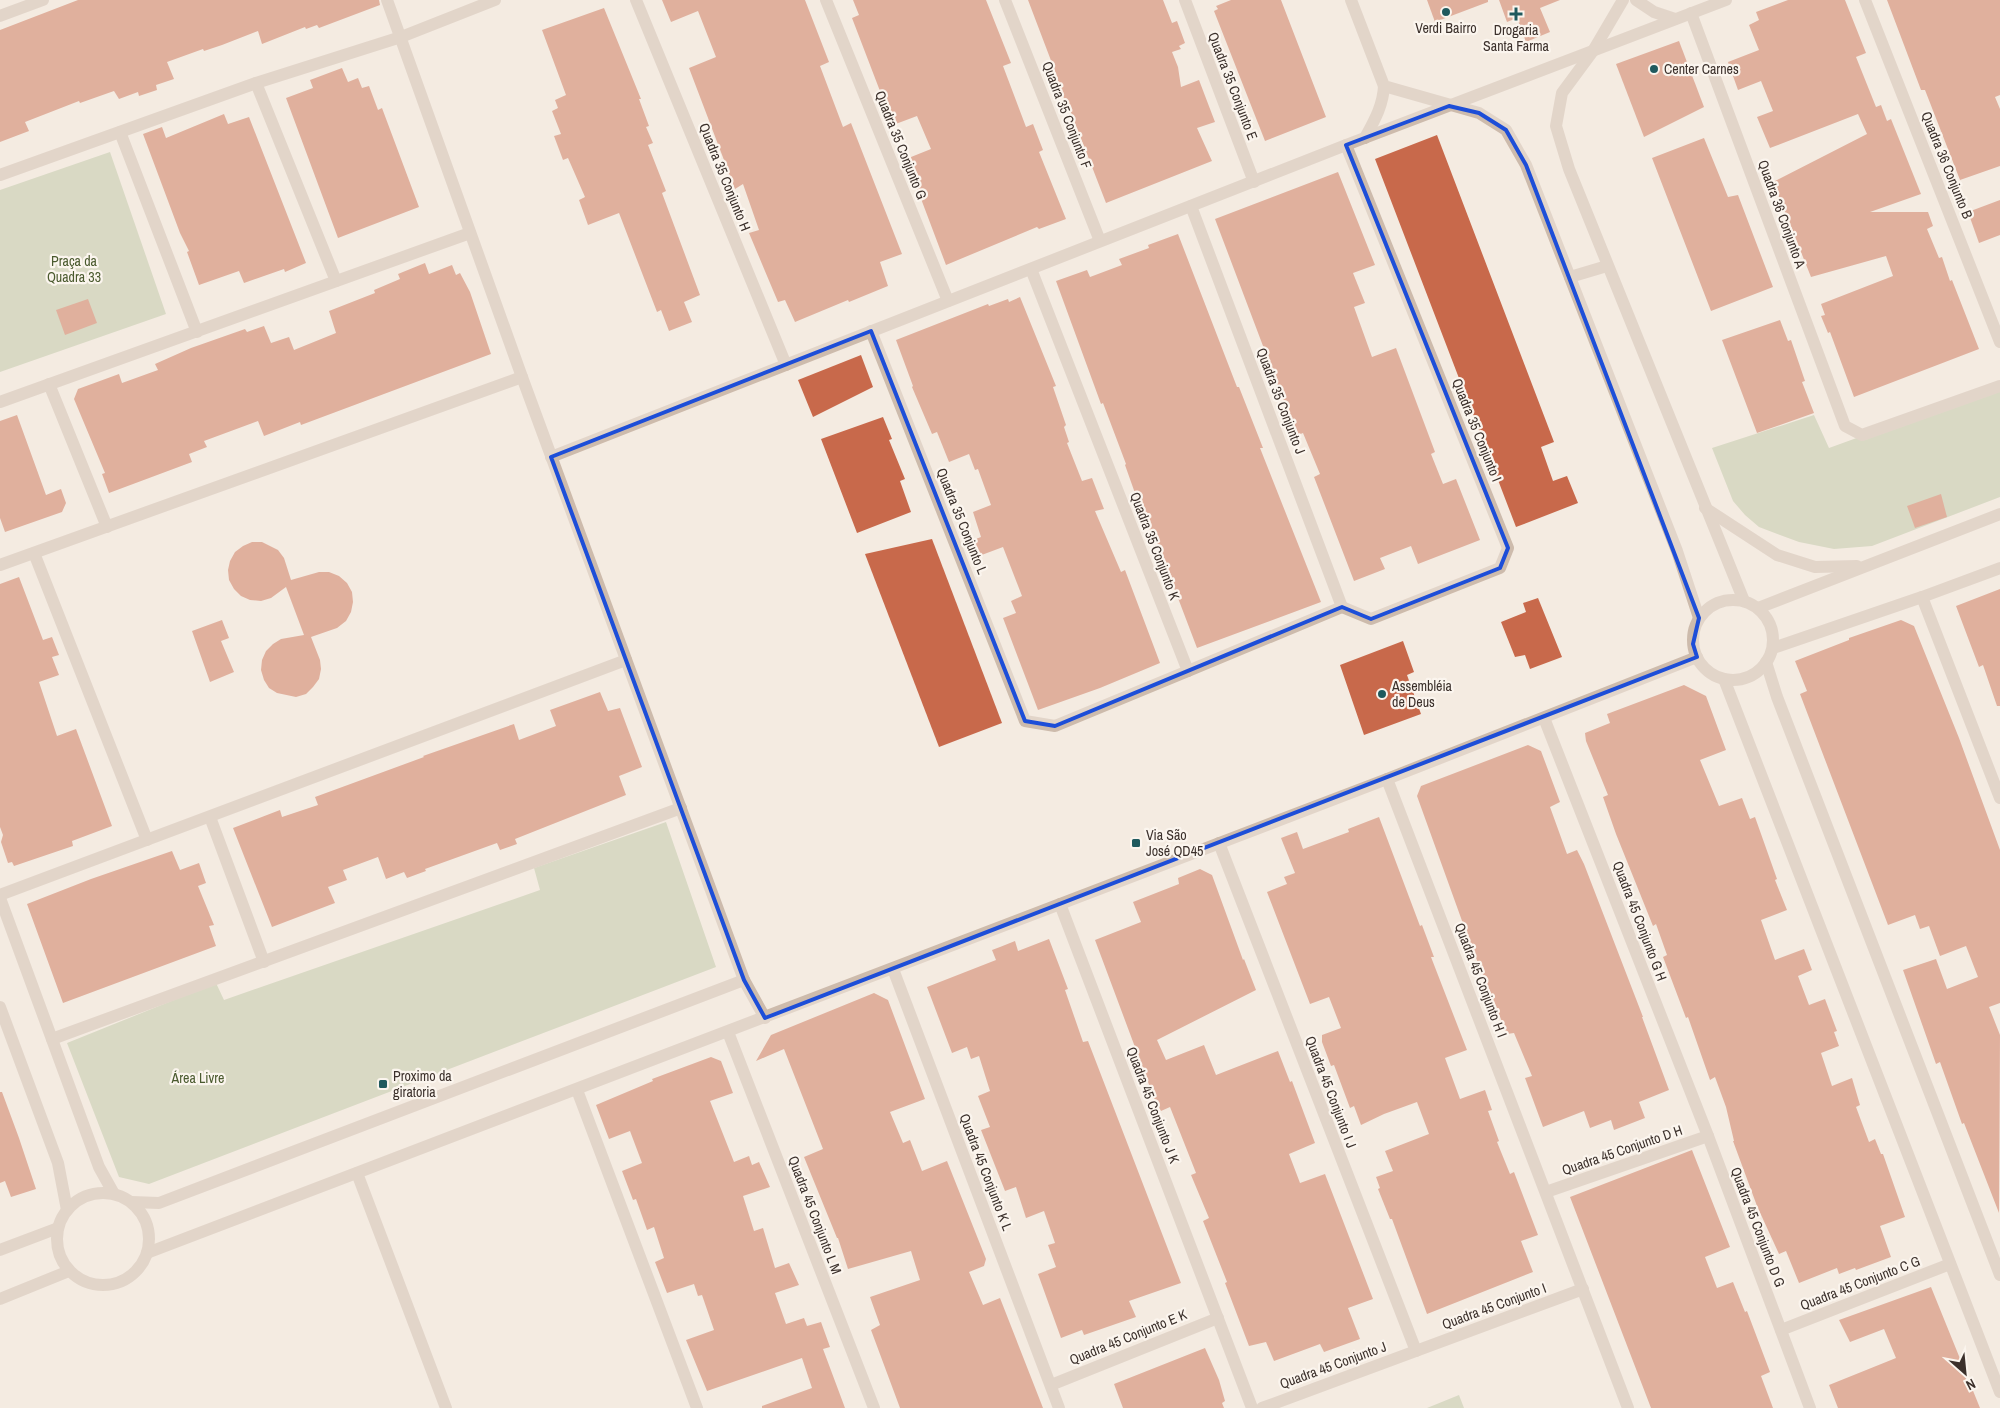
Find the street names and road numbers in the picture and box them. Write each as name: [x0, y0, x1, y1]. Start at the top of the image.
street label: Quadra 35 Conjunto E: [1204, 29, 1262, 143]
street label: Quadra 35 Conjunto F: [1038, 59, 1096, 171]
street label: Quadra 35 Conjunto G: [871, 88, 931, 202]
street label: Quadra 36 Conjunto B: [1917, 109, 1977, 222]
street label: Quadra 35 Conjunto H: [695, 120, 755, 234]
street label: Quadra 36 Conjunto A: [1754, 158, 1810, 271]
street label: Quadra 35 Conjunto J: [1252, 345, 1310, 457]
street label: Quadra 35 Conjunto I: [1448, 376, 1506, 484]
street label: Quadra 35 Conjunto L: [932, 465, 992, 577]
street label: Quadra 35 Conjunto K: [1126, 489, 1184, 603]
street label: Quadra 45 Conjunto G H: [1609, 858, 1671, 984]
street label: Quadra 45 Conjunto H I: [1451, 920, 1511, 1040]
street label: Quadra 45 Conjunto I J: [1301, 1033, 1361, 1151]
street label: Quadra 45 Conjunto J K: [1123, 1044, 1184, 1166]
street label: Quadra 45 Conjunto K L: [955, 1111, 1017, 1234]
street label: Quadra 45 Conjunto D H: [1559, 1121, 1685, 1179]
street label: Quadra 45 Conjunto L M: [784, 1153, 846, 1277]
street label: Quadra 45 Conjunto D G: [1727, 1164, 1789, 1290]
street label: Quadra 45 Conjunto C G: [1797, 1252, 1923, 1314]
street label: Quadra 45 Conjunto I: [1439, 1279, 1549, 1333]
street label: Quadra 45 Conjunto E K: [1067, 1305, 1190, 1369]
street label: Quadra 45 Conjunto J: [1277, 1337, 1389, 1393]

